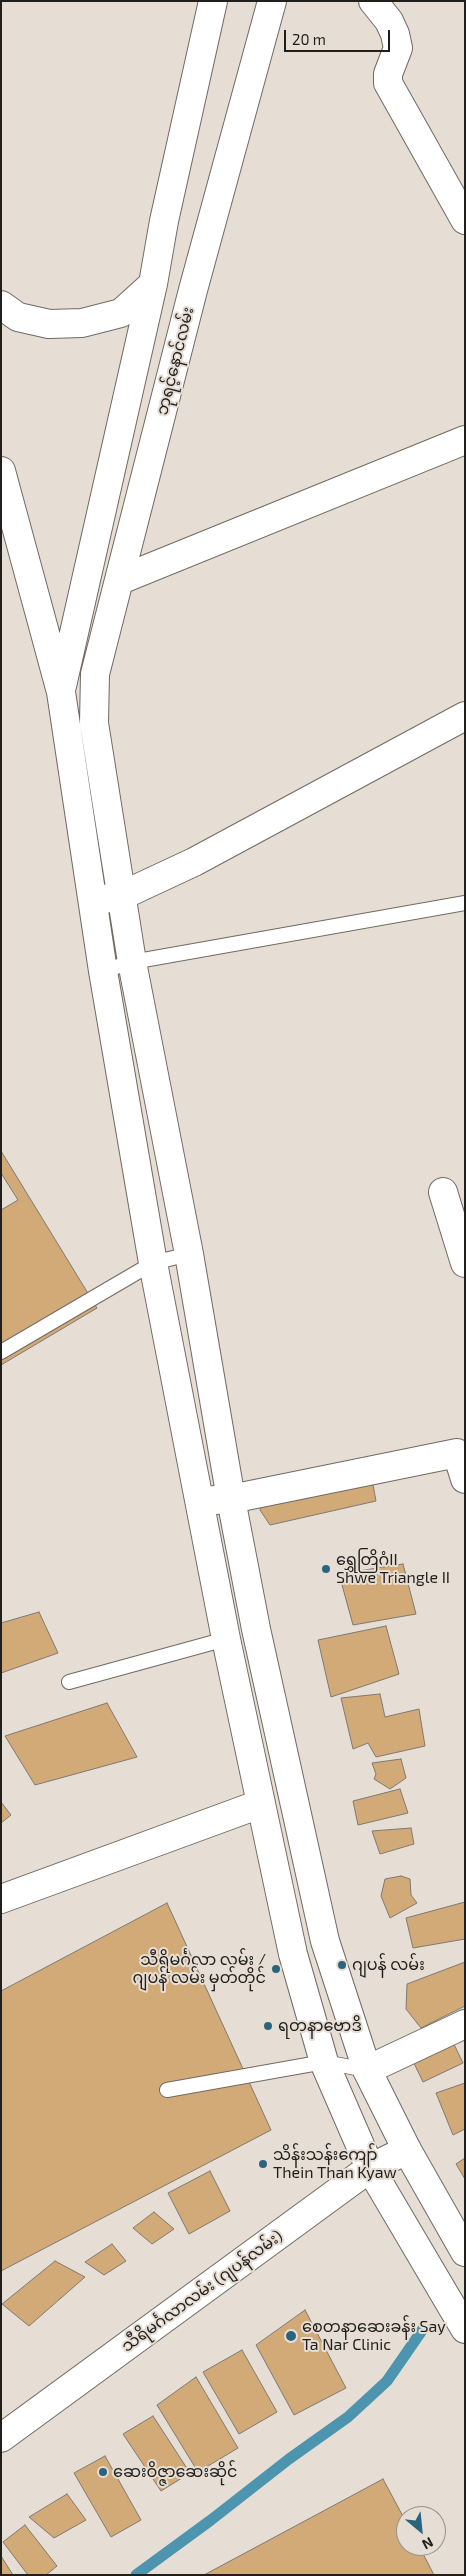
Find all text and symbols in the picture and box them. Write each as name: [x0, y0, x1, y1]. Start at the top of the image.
scale bar: [286, 20, 392, 52]
text: 20 m: [292, 30, 326, 48]
street label: ဘုရင့်နောင်လမ်း: [152, 305, 198, 417]
place label: ရွှေတြိဂံII Shwe Triangle II: [336, 1550, 450, 1588]
marker: ရွှေတြိဂံII Shwe Triangle II: [320, 1563, 332, 1575]
place label: သီရိမင်္ဂလာ လမ်း / ဂျပန် လမ်း မှတ်တိုင်: [133, 1950, 266, 1988]
place label: ဂျပန် လမ်း: [352, 1955, 425, 1975]
marker: ဂျပန် လမ်း: [336, 1959, 348, 1971]
marker: သီရိမင်္ဂလာ လမ်း / ဂျပန် လမ်း မှတ်တိုင်: [270, 1963, 282, 1975]
place label: ရတနာဗောဒိ: [278, 2016, 362, 2036]
marker: ရတနာဗောဒိ: [262, 2020, 274, 2032]
place label: သိန်းသန်းကျော် Thein Than Kyaw: [273, 2145, 397, 2183]
marker: သိန်းသန်းကျော် Thein Than Kyaw: [257, 2158, 269, 2170]
street label: သီရိမင်္ဂလာလမ်း (ဂျပန်လမ်း): [118, 2226, 286, 2356]
place label: စေတနာဆေးခန်း Say Ta Nar Clinic: [302, 2317, 446, 2355]
marker: စေတနာဆေးခန်း Say Ta Nar Clinic: [284, 2329, 298, 2343]
place label: ဆေးဝိဇ္ဇာဆေးဆိုင်: [113, 2462, 237, 2482]
marker: ဆေးဝိဇ္ဇာဆေးဆိုင်: [97, 2466, 109, 2478]
north arrow: [396, 2506, 446, 2556]
text: N: [419, 2534, 436, 2554]

